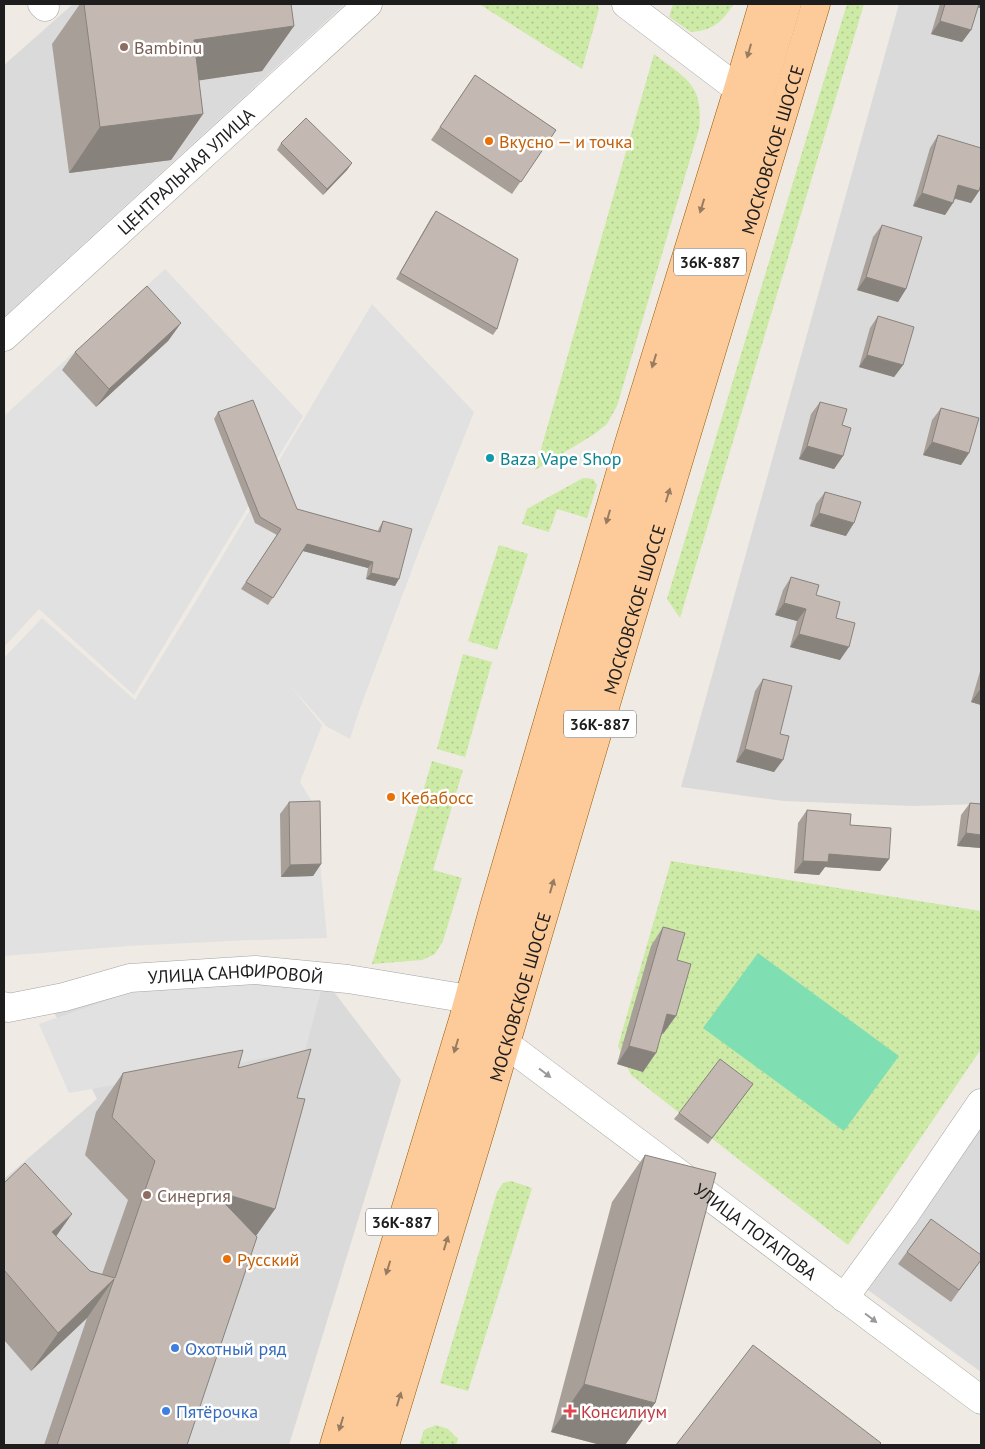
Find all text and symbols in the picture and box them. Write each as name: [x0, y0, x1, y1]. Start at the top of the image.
place label: Bambinu: [134, 36, 202, 59]
marker: Bambinu: [118, 41, 130, 53]
one-way arrow: [745, 43, 753, 58]
street label: МОСКОВСКОЕ ШОССЕ: [736, 62, 809, 237]
street label: ЦЕНТРАЛЬНАЯ УЛИЦА: [112, 102, 259, 239]
place label: Вкусно — и точка: [499, 130, 632, 153]
marker: Вкусно — и точка: [483, 135, 495, 147]
one-way arrow: [698, 199, 706, 214]
road number: 36К-887: [674, 248, 746, 276]
one-way arrow: [650, 354, 658, 369]
place label: Baza Vape Shop: [500, 447, 621, 470]
marker: Baza Vape Shop: [484, 452, 496, 464]
one-way arrow: [665, 488, 673, 503]
one-way arrow: [603, 510, 611, 525]
street label: МОСКОВСКОЕ ШОССЕ: [598, 522, 670, 697]
road number: 36К-887: [564, 711, 636, 738]
place label: Кебабосс: [401, 786, 474, 809]
marker: Кебабосс: [385, 791, 397, 803]
one-way arrow: [549, 878, 557, 893]
street label: МОСКОВСКОЕ ШОССЕ: [484, 909, 556, 1084]
street label: УЛИЦА САНФИРОВОЙ: [147, 958, 324, 988]
one-way arrow: [451, 1039, 459, 1054]
one-way arrow: [538, 1068, 552, 1078]
street label: УЛИЦА ПОТАПОВА: [690, 1178, 822, 1285]
place label: Синергия: [157, 1184, 231, 1207]
marker: Синергия: [141, 1189, 153, 1201]
road number: 36К-887: [366, 1208, 438, 1236]
one-way arrow: [443, 1235, 451, 1250]
place label: Русский: [237, 1248, 299, 1271]
marker: Русский: [221, 1253, 233, 1265]
one-way arrow: [384, 1261, 392, 1276]
one-way arrow: [864, 1313, 878, 1323]
place label: Охотный ряд: [185, 1337, 287, 1360]
marker: Охотный ряд: [169, 1342, 181, 1354]
one-way arrow: [396, 1391, 404, 1406]
place label: Пятёрочка: [176, 1400, 258, 1423]
place label: Консилиум: [581, 1400, 667, 1423]
marker: Консилиум: [563, 1404, 577, 1418]
marker: Пятёрочка: [160, 1405, 172, 1417]
one-way arrow: [336, 1417, 344, 1432]

